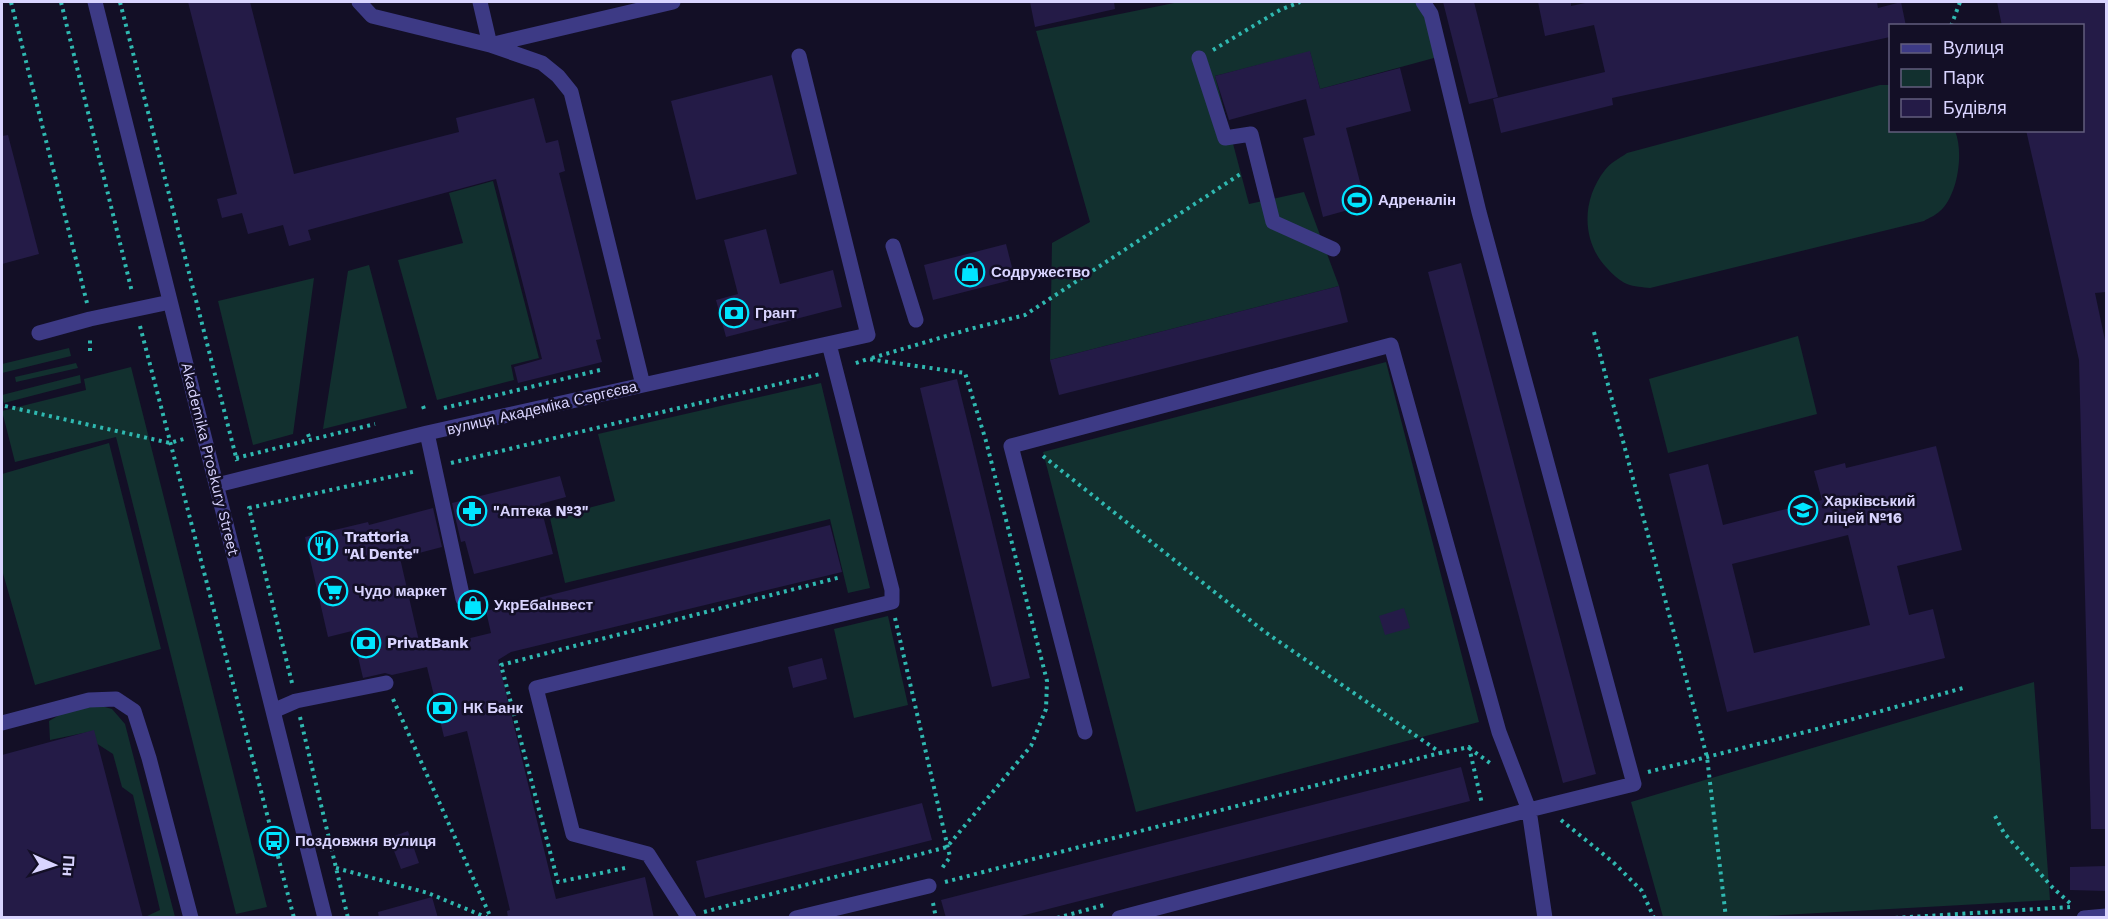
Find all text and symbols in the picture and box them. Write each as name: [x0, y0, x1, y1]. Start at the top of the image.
legend: [1889, 24, 2084, 132]
text: Вулиця: [1943, 37, 2004, 58]
text: Парк: [1943, 67, 1984, 88]
text: Будівля: [1943, 97, 2007, 118]
sports icon: Адреналін: [1341, 184, 1373, 216]
place label: Адреналін: [1378, 191, 1456, 209]
shop icon: Содружество: [954, 256, 986, 288]
place label: Содружество: [991, 263, 1090, 281]
bank icon: Грант: [718, 297, 750, 329]
place label: Грант: [755, 304, 797, 322]
street label: Akademika Proskury Street: [177, 361, 243, 558]
street label: вулиця Академіка Сергєєва: [445, 377, 639, 439]
place label: Харківський ліцей №16: [1824, 492, 1916, 527]
school or university icon: Харківський ліцей №16: [1787, 494, 1819, 526]
pharmacy icon: "Аптека №3": [456, 495, 488, 527]
place label: "Аптека №3": [493, 502, 589, 520]
place label: Trattoria "Al Dente": [344, 528, 419, 563]
restaurant icon: Trattoria "Al Dente": [307, 530, 339, 562]
supermarket icon: Чудо маркет: [317, 575, 349, 607]
place label: Чудо маркет: [354, 582, 447, 600]
shop icon: УкрЕбаІнвест: [457, 589, 489, 621]
place label: УкрЕбаІнвест: [494, 596, 593, 614]
bank icon: PrivatBank: [350, 627, 382, 659]
place label: PrivatBank: [387, 634, 469, 652]
bank icon: НК Банк: [426, 692, 458, 724]
place label: НК Банк: [463, 699, 523, 717]
bus stop icon: Поздовжня вулиця: [258, 825, 290, 857]
place label: Поздовжня вулиця: [295, 832, 436, 850]
north arrow: [24, 835, 84, 895]
text: Пн: [58, 855, 79, 877]

